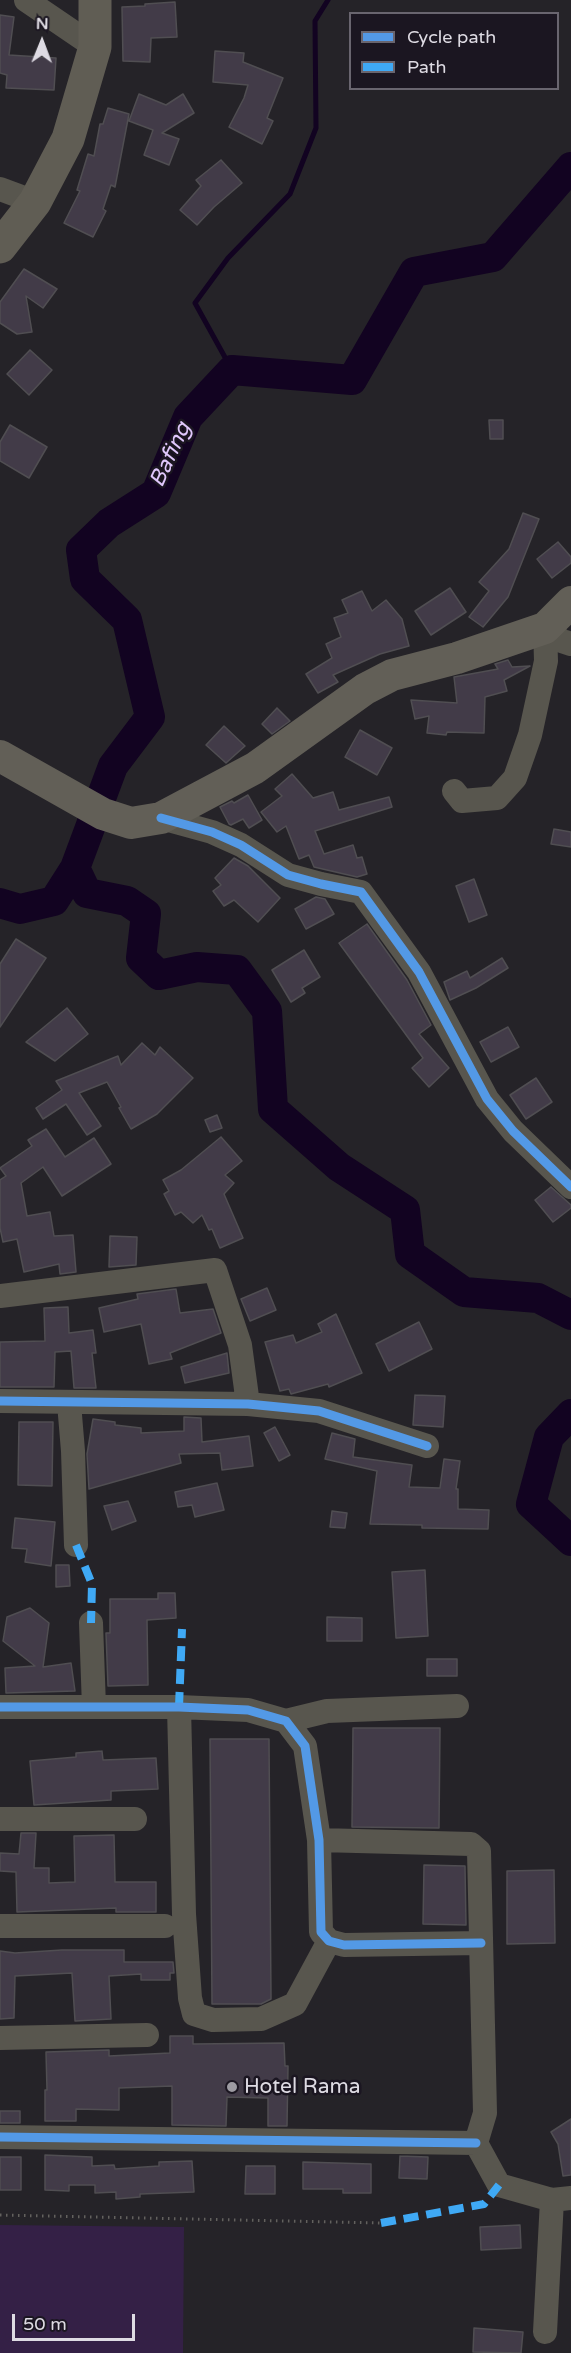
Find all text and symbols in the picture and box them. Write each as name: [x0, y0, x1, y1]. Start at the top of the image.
north arrow: [12, 12, 72, 72]
legend: [349, 12, 559, 90]
text: N: [36, 14, 49, 34]
text: Cycle path: [407, 26, 496, 48]
text: Path: [407, 56, 446, 78]
water label: Bafing: [145, 418, 197, 492]
place label: Hotel Rama: [244, 2074, 361, 2100]
marker: Hotel Rama: [225, 2080, 239, 2094]
scale bar: [15, 2302, 138, 2340]
text: 50 m: [23, 2313, 67, 2335]

